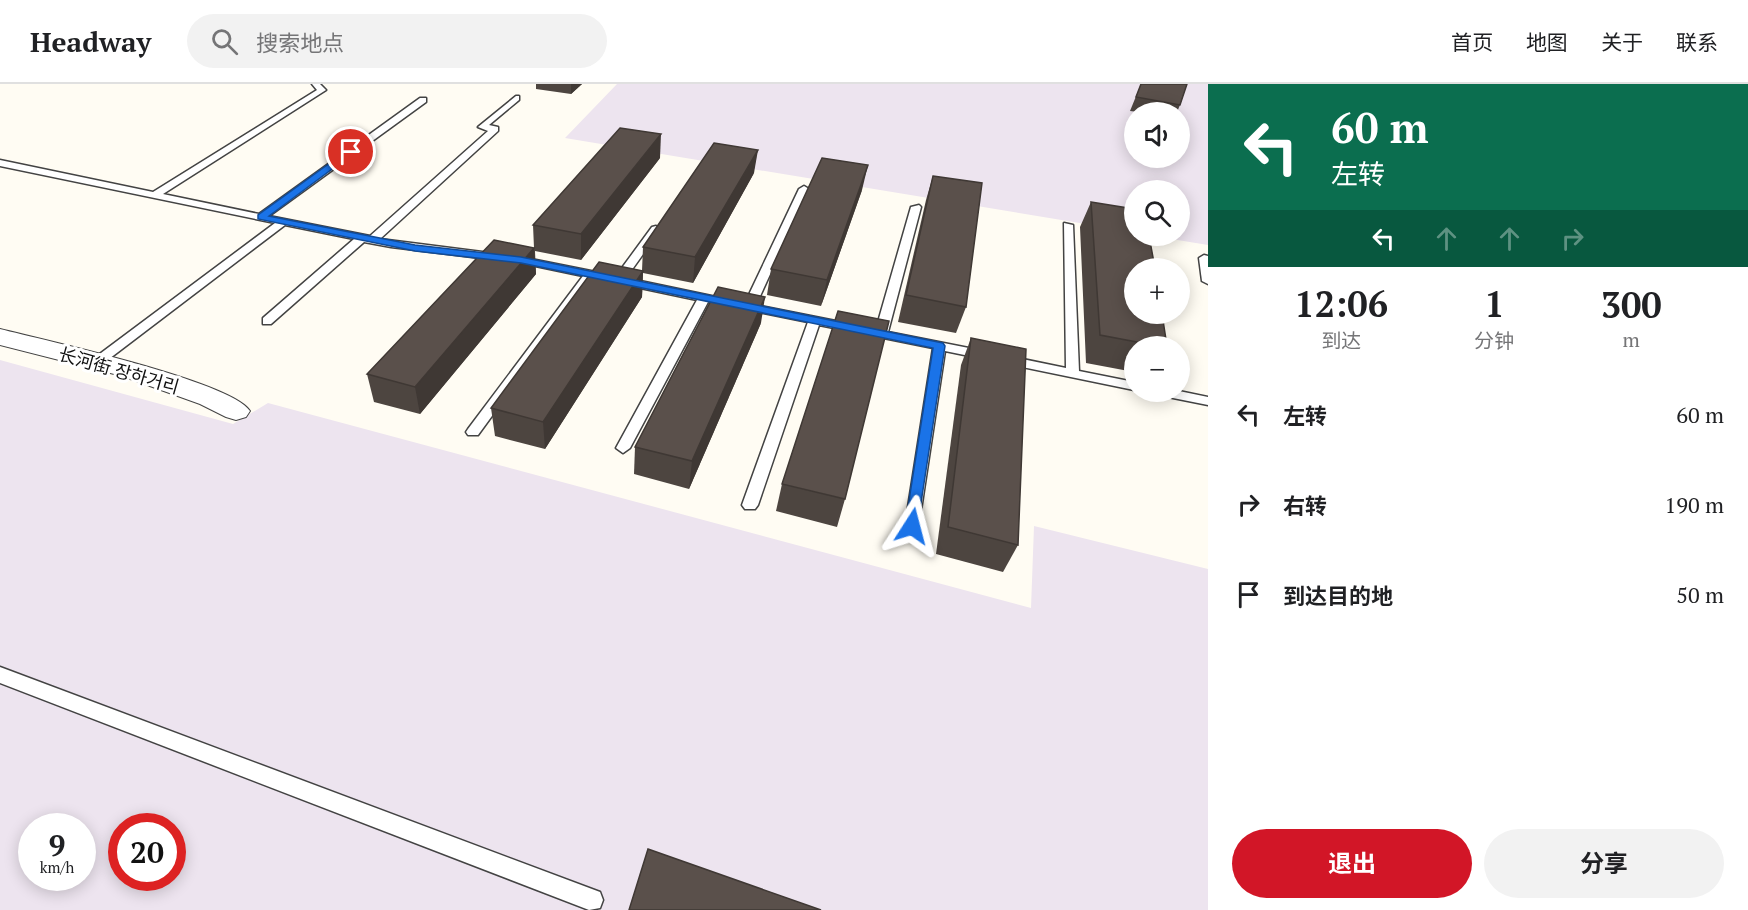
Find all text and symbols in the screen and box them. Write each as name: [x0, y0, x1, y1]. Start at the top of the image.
search box: [187, 14, 607, 68]
text: Headway: [30, 23, 151, 60]
icon: search: [208, 25, 241, 58]
text: 搜索地点: [256, 28, 344, 57]
text: 首页: [1451, 28, 1493, 56]
text: 地图: [1526, 28, 1568, 56]
text: 关于: [1601, 28, 1643, 56]
text: 联系: [1676, 28, 1718, 56]
text: 60 m: [1331, 99, 1429, 155]
map controls: [1124, 102, 1190, 402]
button: sound: [1124, 102, 1190, 168]
icon: left: [1232, 108, 1310, 186]
pin: [325, 126, 376, 177]
icon: arrive: [334, 135, 367, 168]
text: 左转: [1331, 156, 1385, 192]
button: search: [1124, 180, 1190, 246]
icon: left: [1367, 222, 1400, 255]
icon: ahead: [1430, 222, 1463, 255]
icon: ahead: [1493, 222, 1526, 255]
icon: right: [1556, 222, 1589, 255]
button: +: [1124, 258, 1190, 324]
text: 12:06: [1294, 280, 1388, 327]
text: 1: [1484, 280, 1505, 327]
text: 300: [1601, 281, 1662, 328]
text: m: [1623, 326, 1640, 353]
text: 到达: [1321, 327, 1361, 354]
text: 分钟: [1474, 327, 1514, 354]
button: −: [1124, 336, 1190, 402]
street label: 长河街 장하거리: [56, 341, 182, 399]
icon: left: [1232, 398, 1265, 431]
text: 60 m: [1676, 400, 1724, 429]
text: 左转: [1283, 401, 1327, 430]
icon: right: [1232, 488, 1265, 521]
text: 190 m: [1664, 490, 1724, 519]
text: 右转: [1283, 491, 1327, 520]
position arrow: [880, 494, 944, 558]
icon: arrive: [1232, 578, 1265, 611]
text: 50 m: [1676, 580, 1724, 609]
text: 到达目的地: [1283, 581, 1393, 610]
speed limit sign: 20: [108, 813, 186, 891]
text: 9: [49, 825, 65, 865]
button: 退出: [1232, 829, 1472, 898]
button: 分享: [1484, 829, 1724, 898]
text: km/h: [40, 857, 74, 877]

